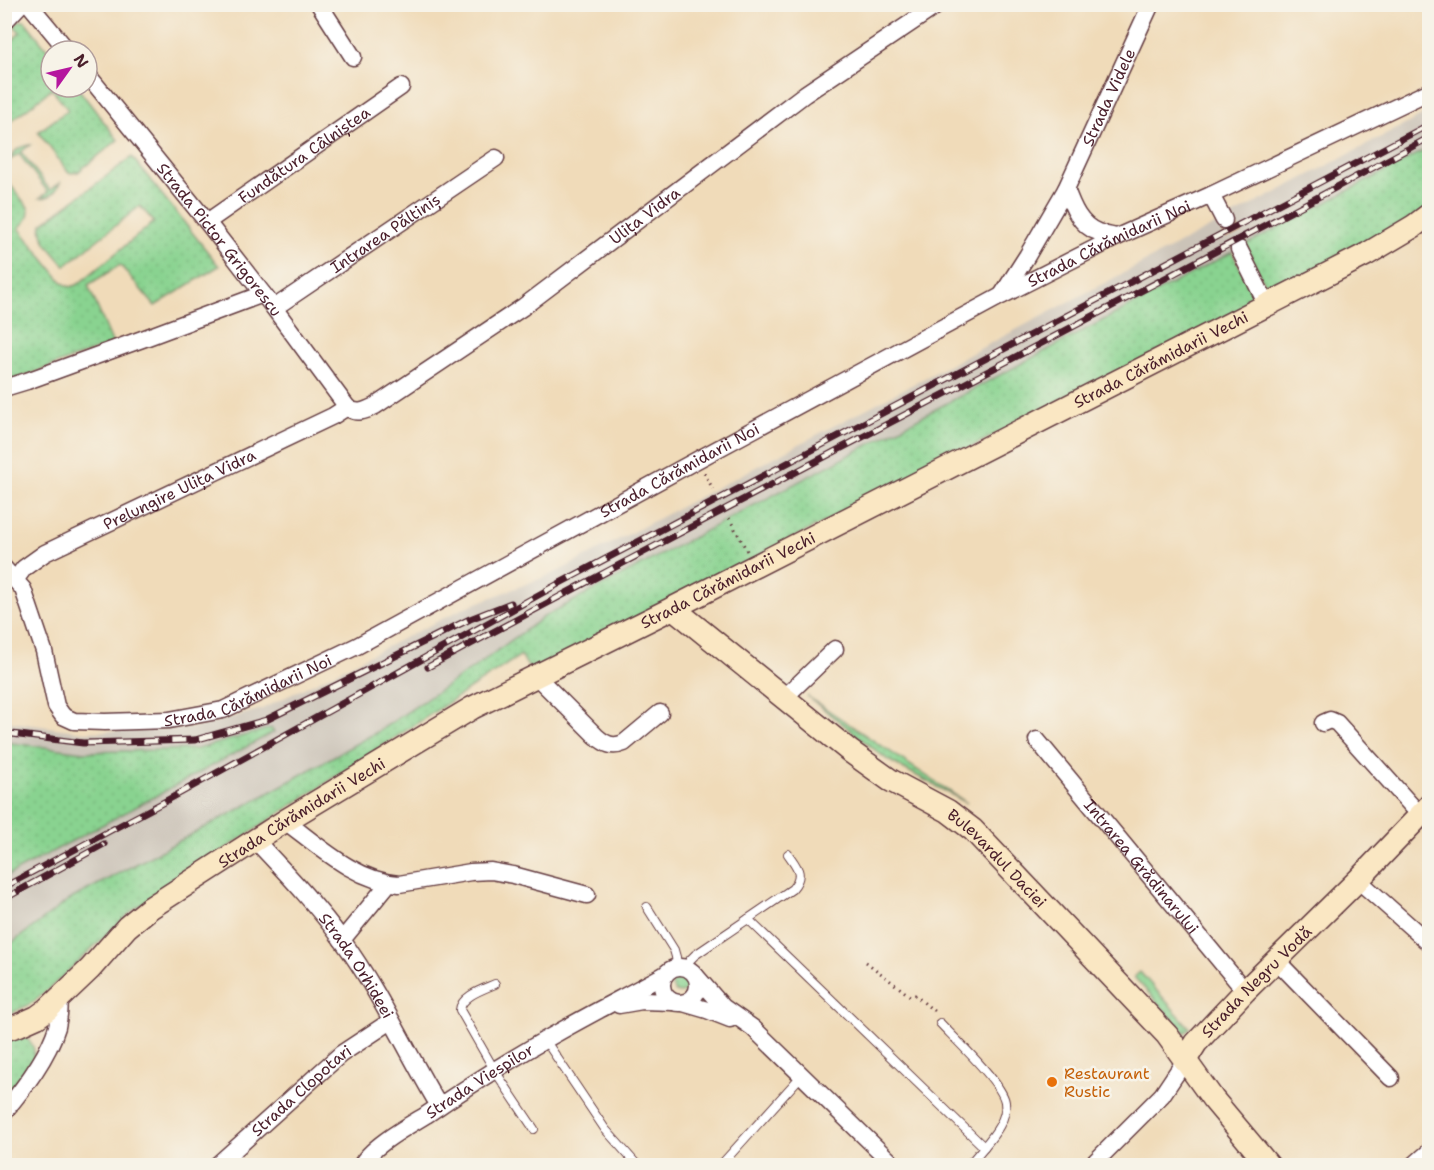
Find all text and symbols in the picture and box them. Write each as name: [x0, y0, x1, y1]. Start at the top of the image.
north arrow: [39, 39, 99, 99]
street label: Strada Videle: [1077, 45, 1140, 150]
text: N: [69, 50, 93, 72]
street label: Fundătura Câlniștea: [234, 102, 374, 208]
street label: Strada Pictor Grigorescu: [152, 158, 287, 321]
street label: Ulița Vidra: [605, 182, 684, 249]
street label: Intrarea Păltiniș: [326, 189, 445, 278]
street label: Strada Cărămidarii Noi: [1024, 195, 1194, 292]
street label: Strada Cărămidarii Vechi: [1070, 306, 1252, 413]
street label: Strada Cărămidarii Noi: [596, 418, 763, 522]
street label: Prelungire Ulița Vidra: [100, 444, 259, 535]
street label: Strada Cărămidarii Vechi: [637, 527, 819, 634]
street label: Strada Cărămidarii Noi: [164, 650, 335, 731]
street label: Strada Cărămidarii Vechi: [214, 753, 389, 873]
street label: Intrarea Grădinarului: [1079, 795, 1203, 938]
street label: Bulevardul Daciei: [943, 804, 1051, 912]
street label: Strada Orhideei: [314, 909, 398, 1022]
street label: Strada Negru Vodă: [1197, 921, 1316, 1042]
street label: Strada Viespilor: [422, 1039, 538, 1123]
street label: Strada Clopotari: [247, 1040, 356, 1141]
place label: Restaurant Rustic: [1064, 1063, 1150, 1102]
marker: Restaurant Rustic: [1045, 1075, 1059, 1089]

